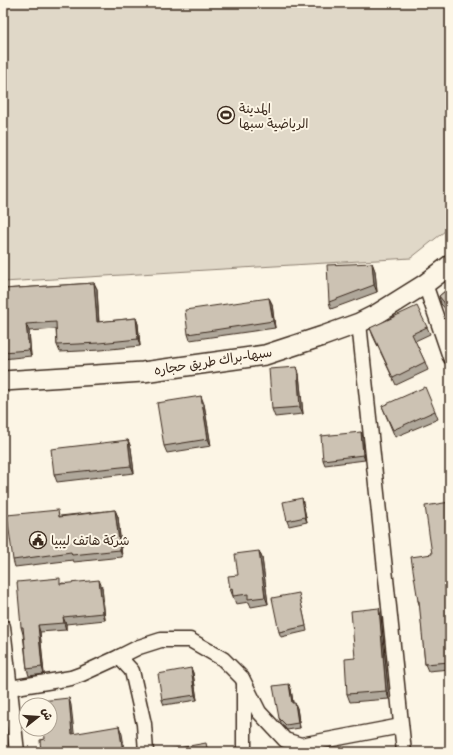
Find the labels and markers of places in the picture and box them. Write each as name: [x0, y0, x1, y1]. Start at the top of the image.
place label: المدينة الرياضية سبها: [239, 101, 309, 132]
sports icon: المدينة الرياضية سبها: [216, 105, 236, 125]
public building icon: شركة هاتف ليبيا: [28, 530, 48, 550]
place label: شركة هاتف ليبيا: [51, 533, 129, 549]

